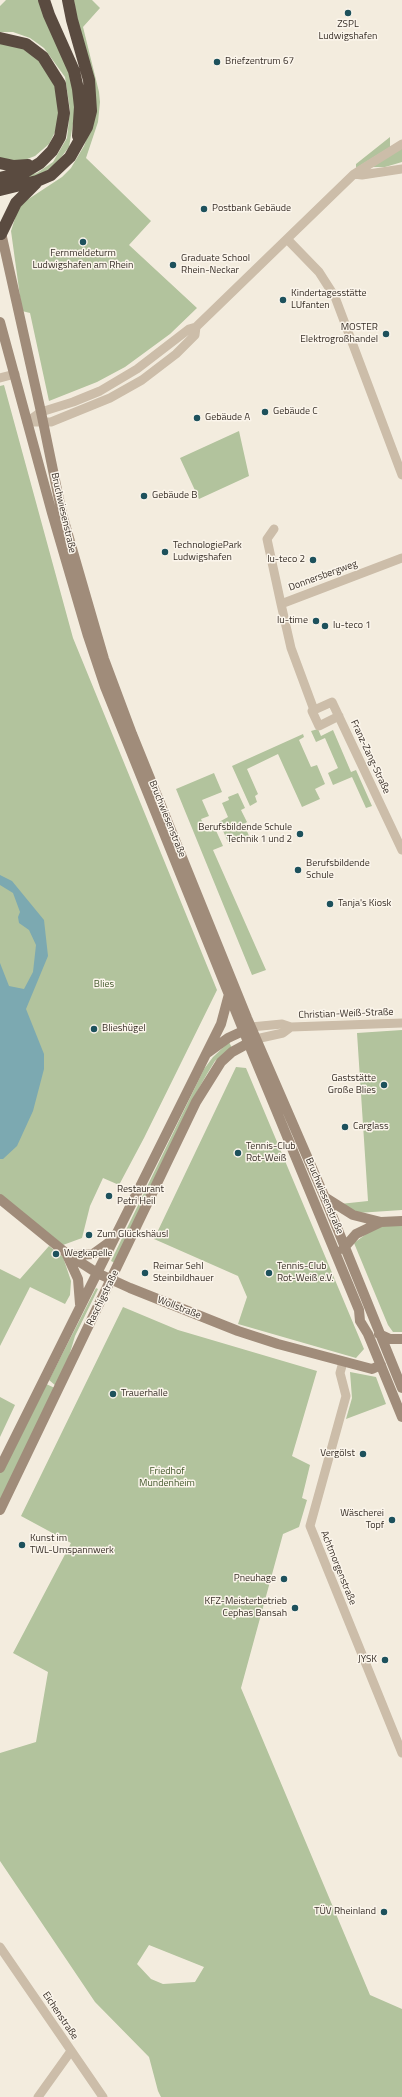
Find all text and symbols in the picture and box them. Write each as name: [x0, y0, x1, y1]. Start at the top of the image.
marker: ZSPL Ludwigshafen: [343, 8, 353, 18]
place label: ZSPL Ludwigshafen: [319, 19, 377, 42]
place label: Briefzentrum 67: [225, 56, 294, 68]
marker: Briefzentrum 67: [212, 57, 222, 67]
place label: Postbank Gebäude: [212, 203, 291, 215]
marker: Postbank Gebäude: [199, 204, 209, 214]
marker: Fernmeldeturm Ludwigshafen am Rhein: [78, 237, 88, 247]
place label: Fernmeldeturm Ludwigshafen am Rhein: [33, 248, 133, 272]
place label: Graduate School Rhein-Neckar: [181, 253, 250, 276]
marker: Graduate School Rhein-Neckar: [168, 260, 178, 270]
place label: Kindertagesstätte LUfanten: [291, 288, 367, 312]
marker: Kindertagesstätte LUfanten: [278, 295, 288, 305]
place label: MOSTER Elektrogroßhandel: [300, 322, 378, 346]
marker: MOSTER Elektrogroßhandel: [381, 329, 391, 339]
place label: Gebäude C: [273, 406, 318, 418]
marker: Gebäude C: [260, 407, 270, 417]
place label: Gebäude A: [205, 412, 250, 424]
marker: Gebäude A: [192, 413, 202, 423]
street label: Bruchwiesenstraße: [48, 472, 78, 554]
place label: Gebäude B: [152, 490, 197, 502]
marker: Gebäude B: [139, 491, 149, 501]
place label: TechnologiePark Ludwigshafen: [173, 540, 242, 564]
marker: TechnologiePark Ludwigshafen: [160, 547, 170, 557]
place label: lu-teco 2: [267, 554, 305, 566]
marker: lu-teco 2: [308, 555, 318, 565]
street label: Donnersbergweg: [287, 558, 359, 594]
place label: lu-time: [277, 615, 308, 627]
marker: lu-time: [311, 616, 321, 626]
place label: lu-teco 1: [333, 620, 371, 632]
marker: lu-teco 1: [320, 621, 330, 631]
street label: Franz-Zang-Straße: [348, 718, 392, 796]
street label: Bruchwiesenstraße: [146, 779, 188, 859]
place label: Berufsbildende Schule Technik 1 und 2: [198, 822, 292, 846]
marker: Berufsbildende Schule Technik 1 und 2: [295, 829, 305, 839]
place label: Berufsbildende Schule: [306, 858, 370, 882]
marker: Berufsbildende Schule: [293, 865, 303, 875]
place label: Tanja's Kiosk: [338, 898, 391, 910]
marker: Tanja's Kiosk: [325, 899, 335, 909]
park label: Blies: [94, 979, 114, 991]
street label: Christian-Weiß-Straße: [298, 1006, 394, 1022]
place label: Blieshügel: [102, 1023, 146, 1035]
marker: Blieshügel: [89, 1024, 99, 1034]
place label: Gaststätte Große Blies: [328, 1073, 376, 1096]
marker: Gaststätte Große Blies: [379, 1080, 389, 1090]
place label: Carglass: [353, 1121, 389, 1133]
marker: Carglass: [340, 1122, 350, 1132]
place label: Tennis-Club Rot-Weiß: [246, 1141, 296, 1164]
marker: Tennis-Club Rot-Weiß: [233, 1148, 243, 1158]
street label: Bruchwiesenstraße: [302, 1156, 346, 1236]
place label: Restaurant Petri Heil: [117, 1184, 164, 1208]
marker: Restaurant Petri Heil: [104, 1191, 114, 1201]
place label: Zum Glückshäusl: [97, 1229, 168, 1241]
marker: Zum Glückshäusl: [84, 1230, 94, 1240]
place label: Wegkapelle: [64, 1248, 113, 1260]
marker: Wegkapelle: [51, 1249, 61, 1259]
place label: Reimar Sehl Steinbildhauer: [153, 1261, 214, 1284]
place label: Tennis-Club Rot-Weiß e.V.: [277, 1261, 334, 1284]
street label: Raschigstraße: [84, 1268, 122, 1328]
marker: Reimar Sehl Steinbildhauer: [140, 1268, 150, 1278]
marker: Tennis-Club Rot-Weiß e.V.: [264, 1268, 274, 1278]
street label: Wollstraße: [155, 1294, 203, 1322]
place label: Trauerhalle: [121, 1388, 168, 1400]
marker: Trauerhalle: [108, 1389, 118, 1399]
place label: Vergölst: [320, 1448, 355, 1460]
marker: Vergölst: [358, 1449, 368, 1459]
park label: Friedhof Mundenheim: [139, 1466, 195, 1490]
place label: Wäscherei Topf: [340, 1508, 384, 1532]
marker: Wäscherei Topf: [387, 1515, 397, 1525]
street label: Achtmorgenstraße: [318, 1529, 358, 1607]
place label: Kunst im TWL-Umspannwerk: [30, 1533, 114, 1556]
marker: Kunst im TWL-Umspannwerk: [17, 1540, 27, 1550]
place label: Pneuhage: [234, 1573, 276, 1585]
marker: Pneuhage: [279, 1574, 289, 1584]
place label: KFZ-Meisterbetrieb Cephas Bansah: [205, 1596, 287, 1620]
marker: KFZ-Meisterbetrieb Cephas Bansah: [290, 1603, 300, 1613]
place label: JYSK: [358, 1654, 377, 1666]
marker: JYSK: [380, 1655, 390, 1665]
place label: TÜV Rheinland: [314, 1906, 376, 1918]
marker: TÜV Rheinland: [379, 1907, 389, 1917]
street label: Eichenstraße: [40, 1990, 80, 2042]

